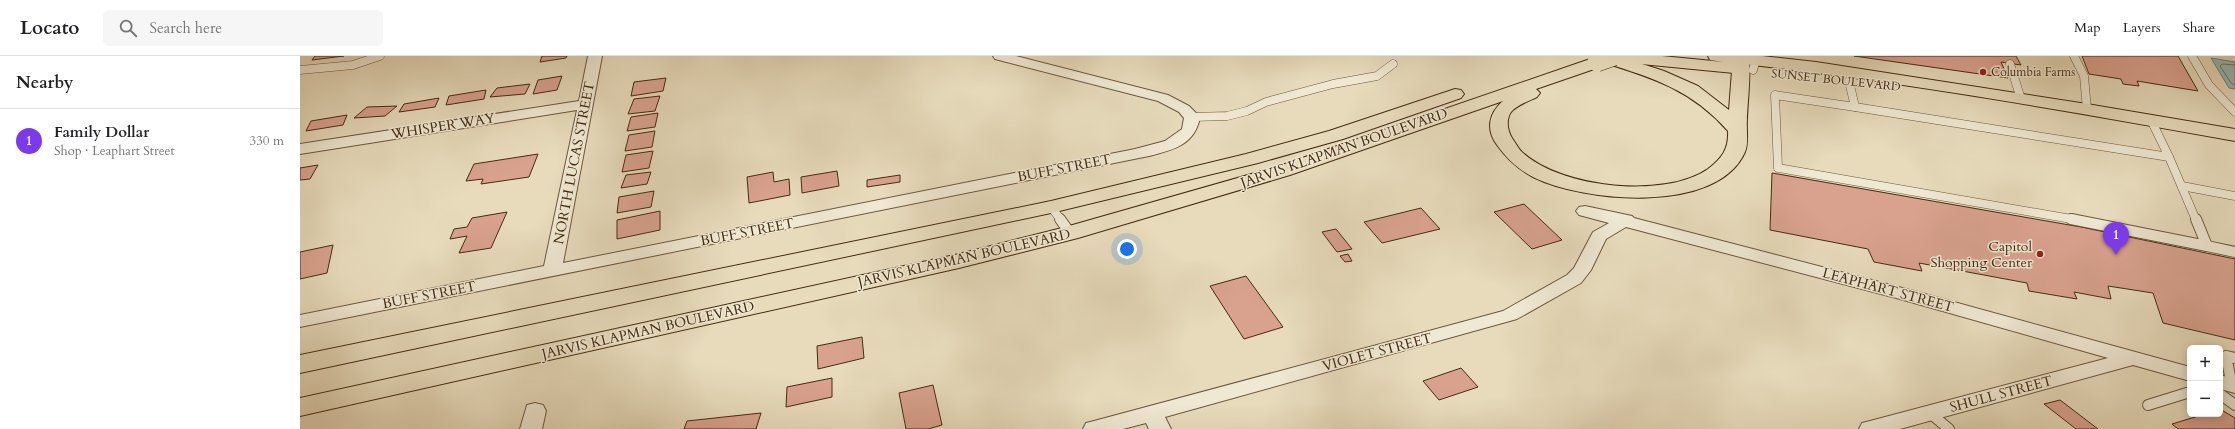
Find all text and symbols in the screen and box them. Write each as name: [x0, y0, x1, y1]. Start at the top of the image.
search box: [103, 10, 383, 46]
text: Locato: [20, 15, 79, 41]
icon: search: [117, 17, 139, 39]
text: Search here: [149, 18, 222, 38]
text: Map: [2074, 18, 2101, 37]
text: Layers: [2123, 18, 2161, 37]
text: Share: [2183, 18, 2215, 37]
place label: Columbia Farms: [1991, 64, 2075, 80]
street label: SUNSET BOULEVARD: [1771, 65, 1902, 95]
marker: Columbia Farms: [1978, 67, 1988, 77]
text: Nearby: [16, 71, 73, 94]
street label: NORTH LUCAS STREET: [549, 80, 599, 246]
street label: JARVIS KLAPMAN BOULEVARD: [1236, 104, 1450, 193]
street label: WHISPER WAY: [389, 108, 497, 144]
text: Family Dollar: [54, 122, 149, 142]
text: 1: [26, 132, 32, 150]
text: 330 m: [250, 132, 284, 150]
text: Shop · Leaphart Street: [54, 142, 175, 160]
street label: BUFF STREET: [1015, 150, 1113, 186]
street label: BUFF STREET: [698, 214, 796, 250]
pin: 1: [2103, 222, 2129, 255]
street label: JARVIS KLAPMAN BOULEVARD: [854, 224, 1072, 292]
place label: Capitol Shopping Center: [1930, 237, 2033, 272]
your location: [1117, 239, 1137, 259]
marker: Capitol Shopping Center: [2035, 249, 2045, 259]
street label: LEAPHART STREET: [1820, 263, 1956, 317]
street label: BUFF STREET: [380, 277, 478, 313]
street label: JARVIS KLAPMAN BOULEVARD: [538, 296, 756, 364]
street label: VIOLET STREET: [1320, 328, 1434, 376]
map controls: [2187, 345, 2223, 417]
button: +: [2187, 345, 2223, 381]
street label: SHULL STREET: [1948, 371, 2054, 417]
button: −: [2187, 381, 2223, 417]

